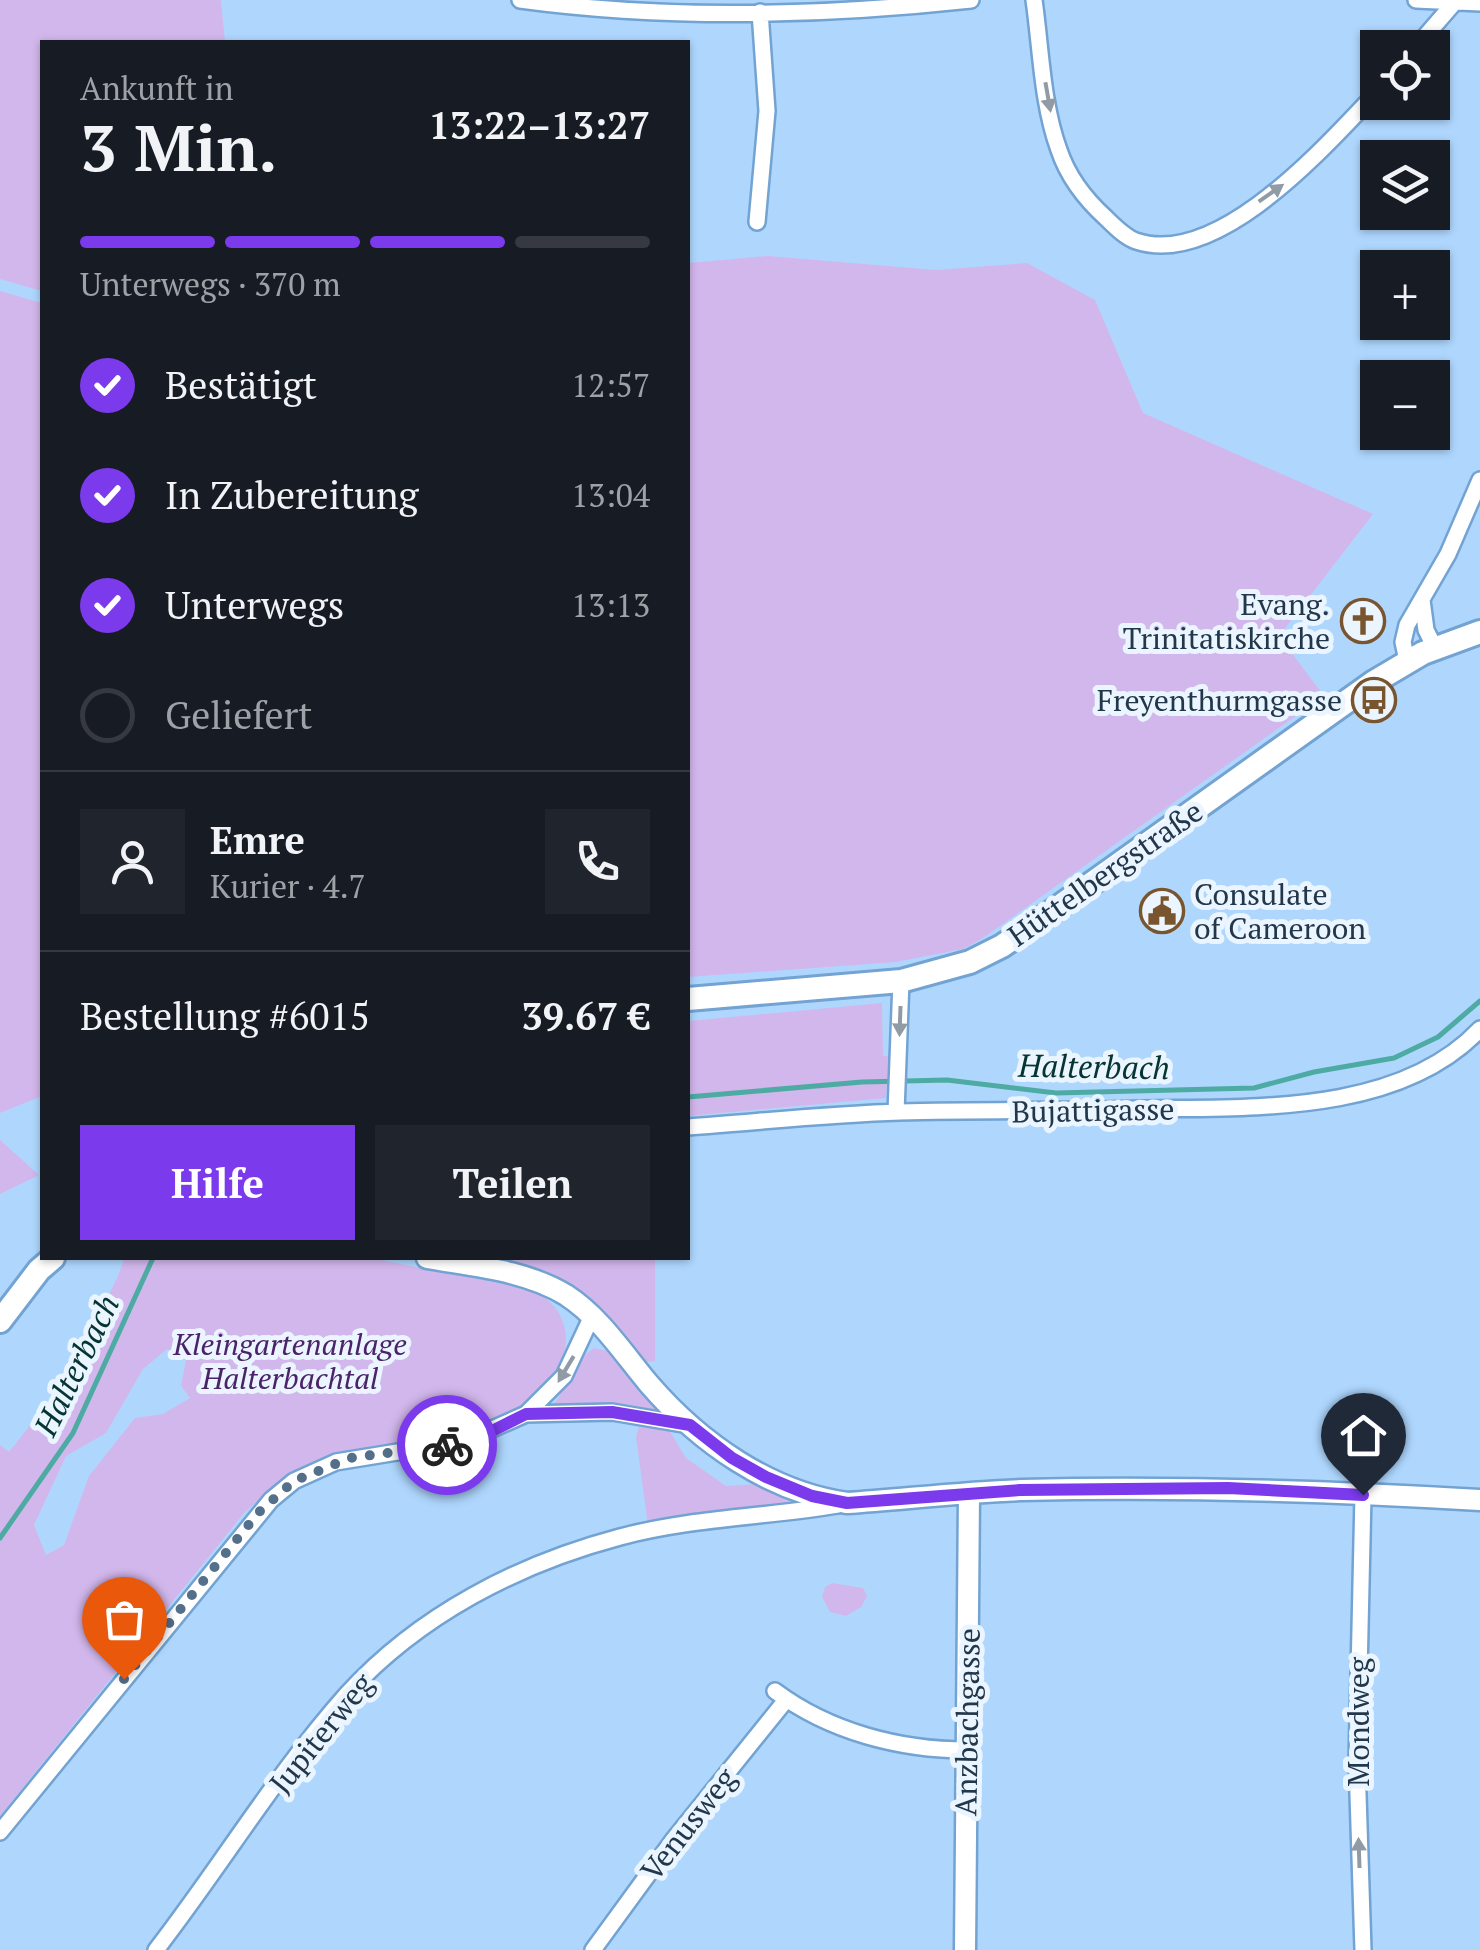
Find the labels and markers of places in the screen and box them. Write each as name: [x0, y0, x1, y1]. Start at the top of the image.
place label: Evang. Trinitatiskirche: [1123, 584, 1330, 658]
church icon: Evang. Trinitatiskirche: [1340, 598, 1386, 644]
bus stop icon: Freyenthurmgasse: [1351, 677, 1397, 723]
place label: Freyenthurmgasse: [1097, 680, 1342, 720]
place label: Consulate of Cameroon: [1194, 874, 1366, 948]
public building icon: Consulate of Cameroon: [1139, 888, 1185, 934]
pin: [1321, 1393, 1406, 1496]
pin: [82, 1577, 167, 1680]

